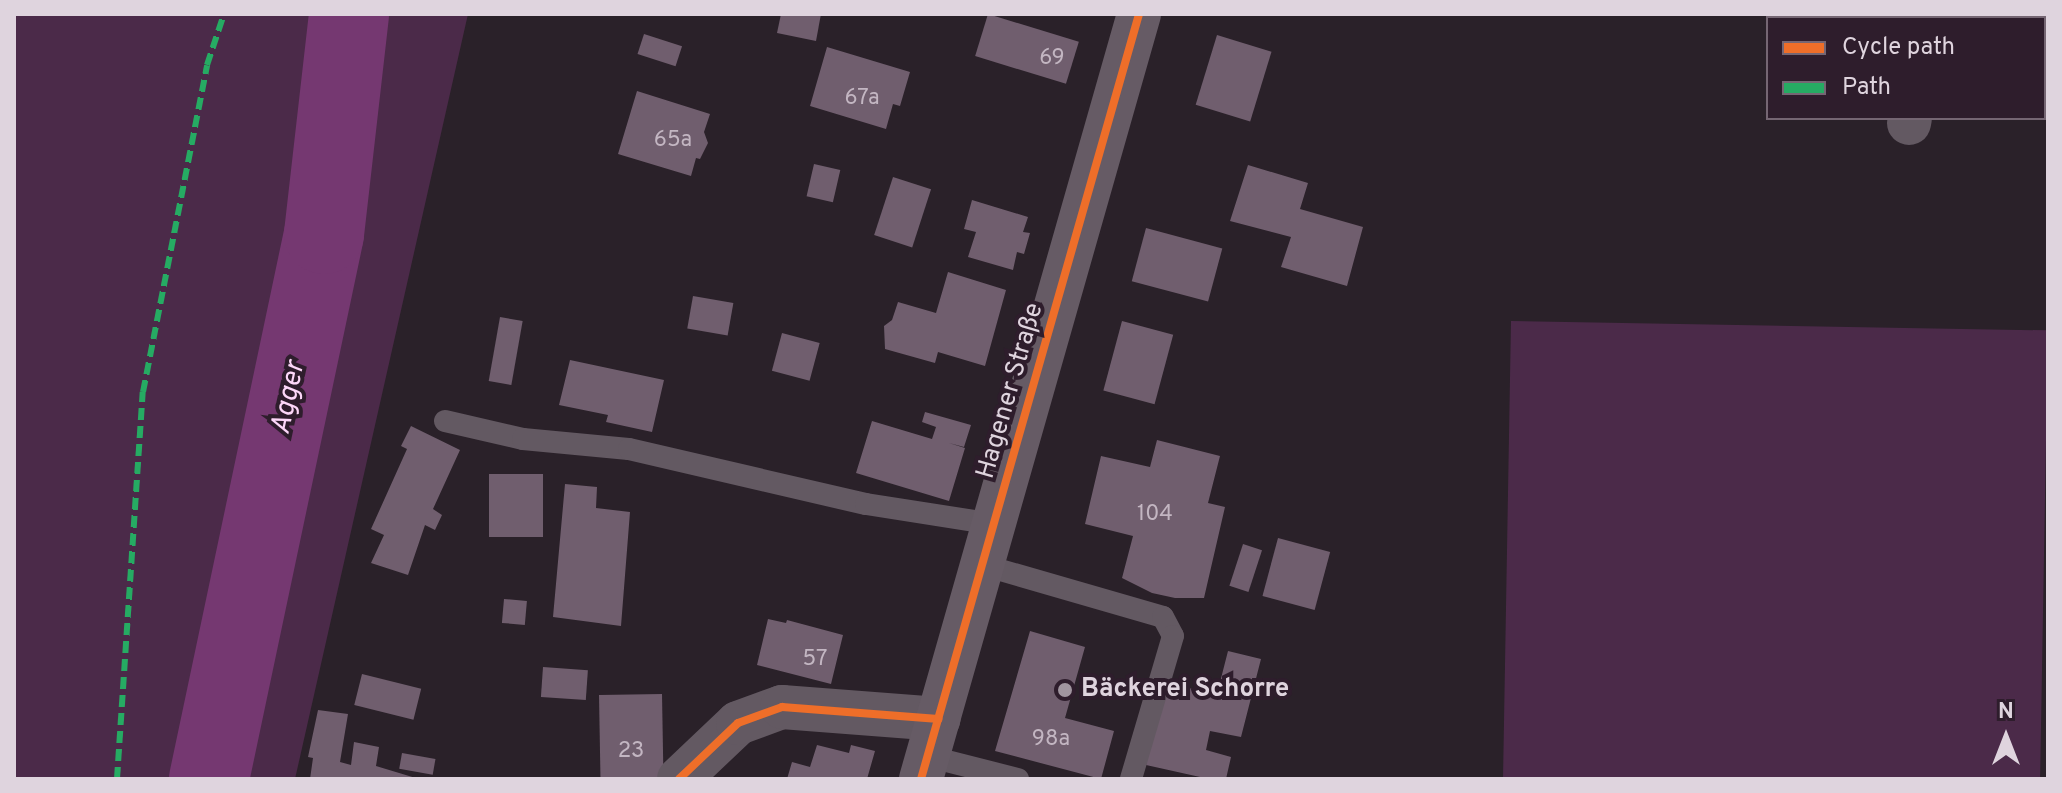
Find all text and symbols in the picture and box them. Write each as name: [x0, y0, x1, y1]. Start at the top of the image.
legend: [1766, 16, 2046, 120]
text: Cycle path: [1842, 33, 1955, 63]
house number: 69: [1039, 46, 1065, 72]
text: Path: [1842, 73, 1891, 103]
house number: 67a: [844, 86, 880, 112]
house number: 65a: [654, 128, 692, 154]
street label: Hagener Straße: [971, 299, 1051, 483]
water label: Agger: [265, 358, 313, 438]
house number: 104: [1137, 502, 1173, 528]
house number: 57: [803, 647, 827, 673]
place label: Bäckerei Schorre: [1081, 674, 1289, 706]
marker: Bäckerei Schorre: [1056, 681, 1074, 699]
north arrow: [1966, 697, 2046, 777]
text: N: [1998, 699, 2014, 726]
house number: 98a: [1032, 727, 1070, 753]
house number: 23: [618, 739, 644, 765]

